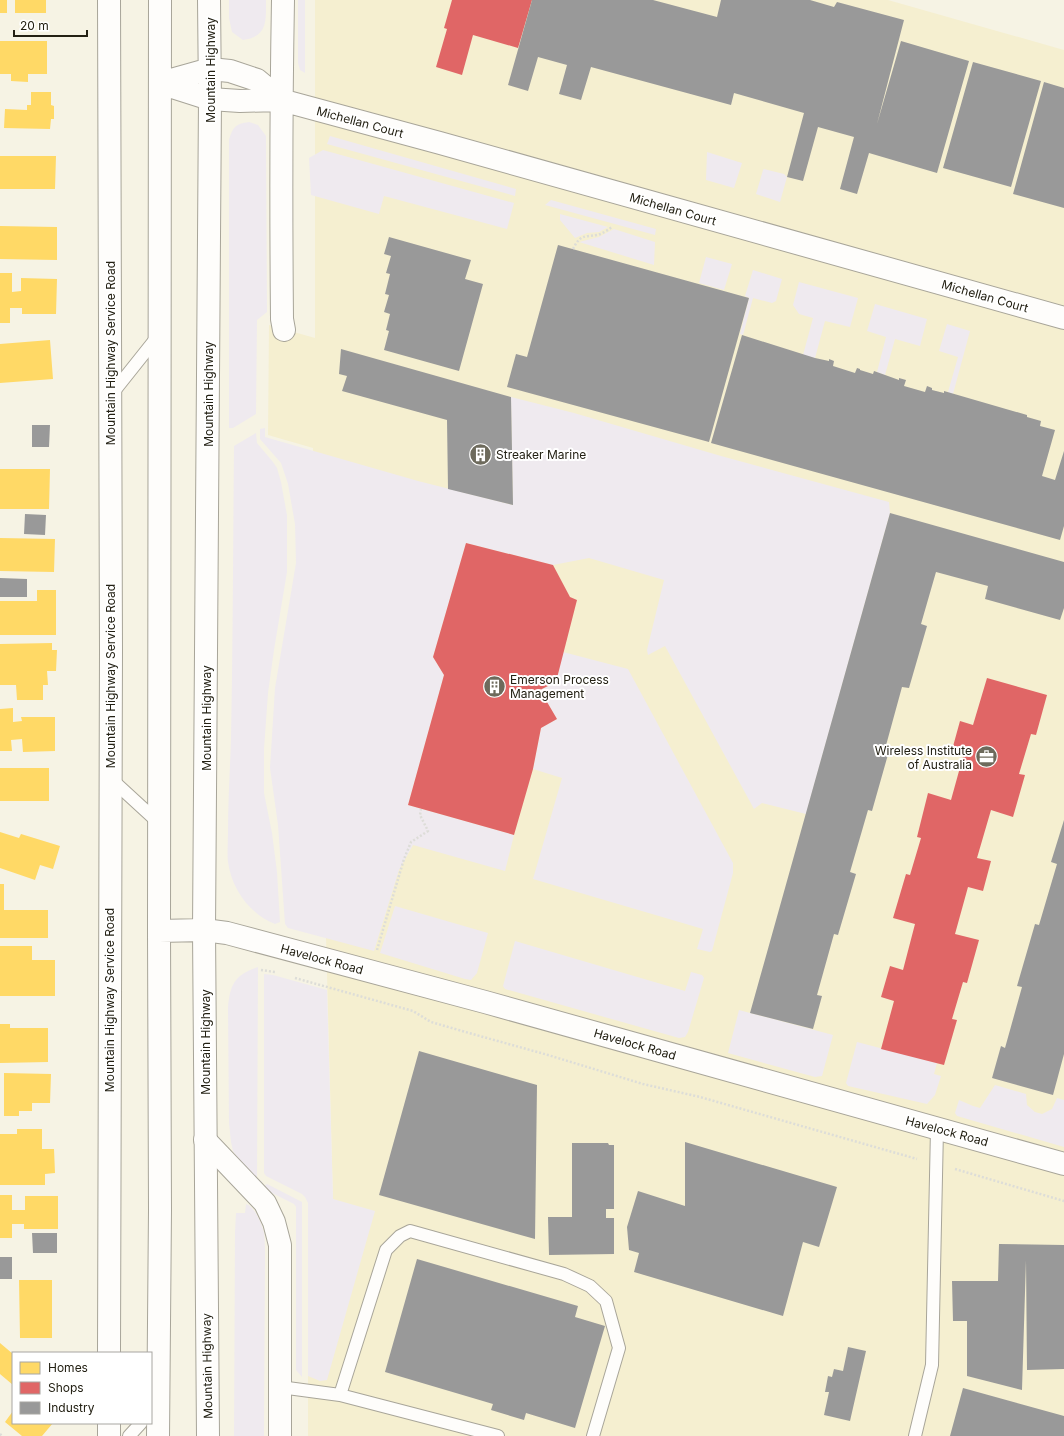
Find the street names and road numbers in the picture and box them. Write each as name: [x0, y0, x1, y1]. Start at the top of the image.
street label: Mountain Highway: [203, 17, 218, 123]
street label: Michellan Court: [315, 103, 405, 141]
street label: Michellan Court: [628, 189, 718, 229]
street label: Mountain Highway Service Road: [103, 261, 118, 445]
street label: Michellan Court: [940, 276, 1030, 316]
street label: Mountain Highway: [201, 341, 216, 447]
street label: Mountain Highway Service Road: [103, 584, 118, 768]
street label: Mountain Highway: [199, 665, 214, 771]
street label: Mountain Highway Service Road: [102, 908, 117, 1092]
street label: Havelock Road: [279, 941, 365, 977]
street label: Mountain Highway: [198, 989, 213, 1095]
street label: Havelock Road: [592, 1025, 678, 1063]
street label: Havelock Road: [904, 1113, 990, 1149]
street label: Mountain Highway: [199, 1313, 215, 1419]

